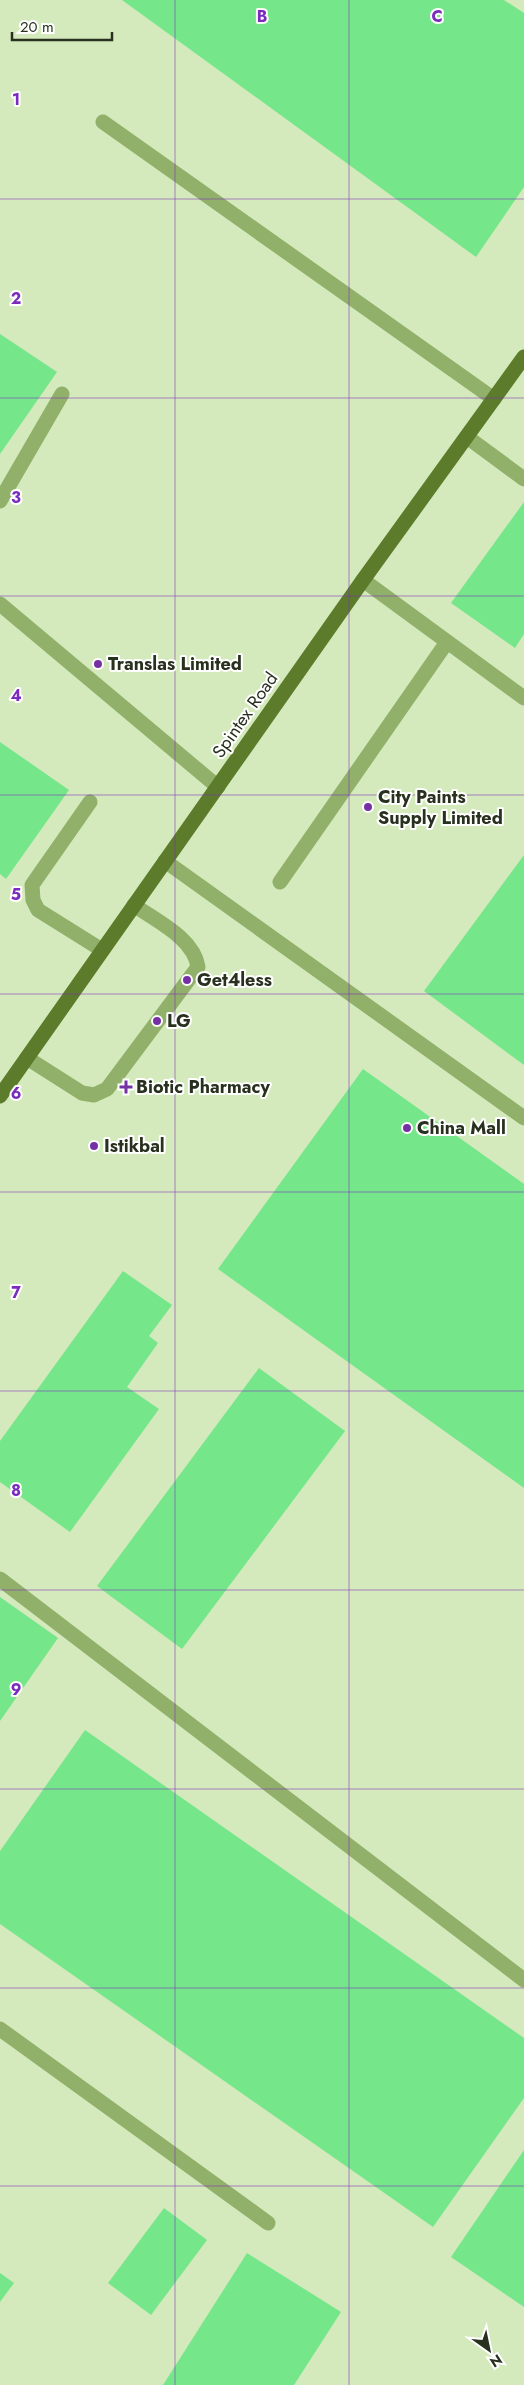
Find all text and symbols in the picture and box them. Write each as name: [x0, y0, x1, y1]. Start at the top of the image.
text: B: [257, 5, 267, 28]
text: C: [431, 5, 443, 28]
scale bar: [12, 10, 112, 42]
text: 20 m: [20, 16, 54, 38]
text: 1: [12, 88, 20, 111]
text: 2: [11, 287, 21, 310]
text: 3: [11, 486, 21, 509]
place label: Translas Limited: [108, 651, 242, 677]
marker: Translas Limited: [92, 658, 104, 670]
street label: Spintex Road: [206, 667, 284, 763]
text: 4: [10, 684, 22, 707]
place label: City Paints Supply Limited: [378, 784, 503, 831]
marker: City Paints Supply Limited: [362, 801, 374, 813]
text: 5: [11, 883, 21, 906]
place label: Get4less: [197, 967, 272, 993]
marker: Get4less: [181, 974, 193, 986]
place label: LG: [167, 1008, 191, 1034]
marker: LG: [151, 1015, 163, 1027]
place label: Biotic Pharmacy: [136, 1074, 270, 1100]
marker: Biotic Pharmacy: [120, 1081, 132, 1093]
text: 6: [11, 1082, 21, 1105]
place label: China Mall: [417, 1115, 506, 1141]
marker: China Mall: [401, 1122, 413, 1134]
place label: Istikbal: [104, 1133, 165, 1159]
marker: Istikbal: [88, 1140, 100, 1152]
text: 7: [11, 1281, 21, 1304]
text: 8: [11, 1479, 21, 1502]
text: 9: [11, 1678, 21, 1701]
north arrow: [464, 2325, 514, 2375]
text: N: [486, 2349, 506, 2372]

